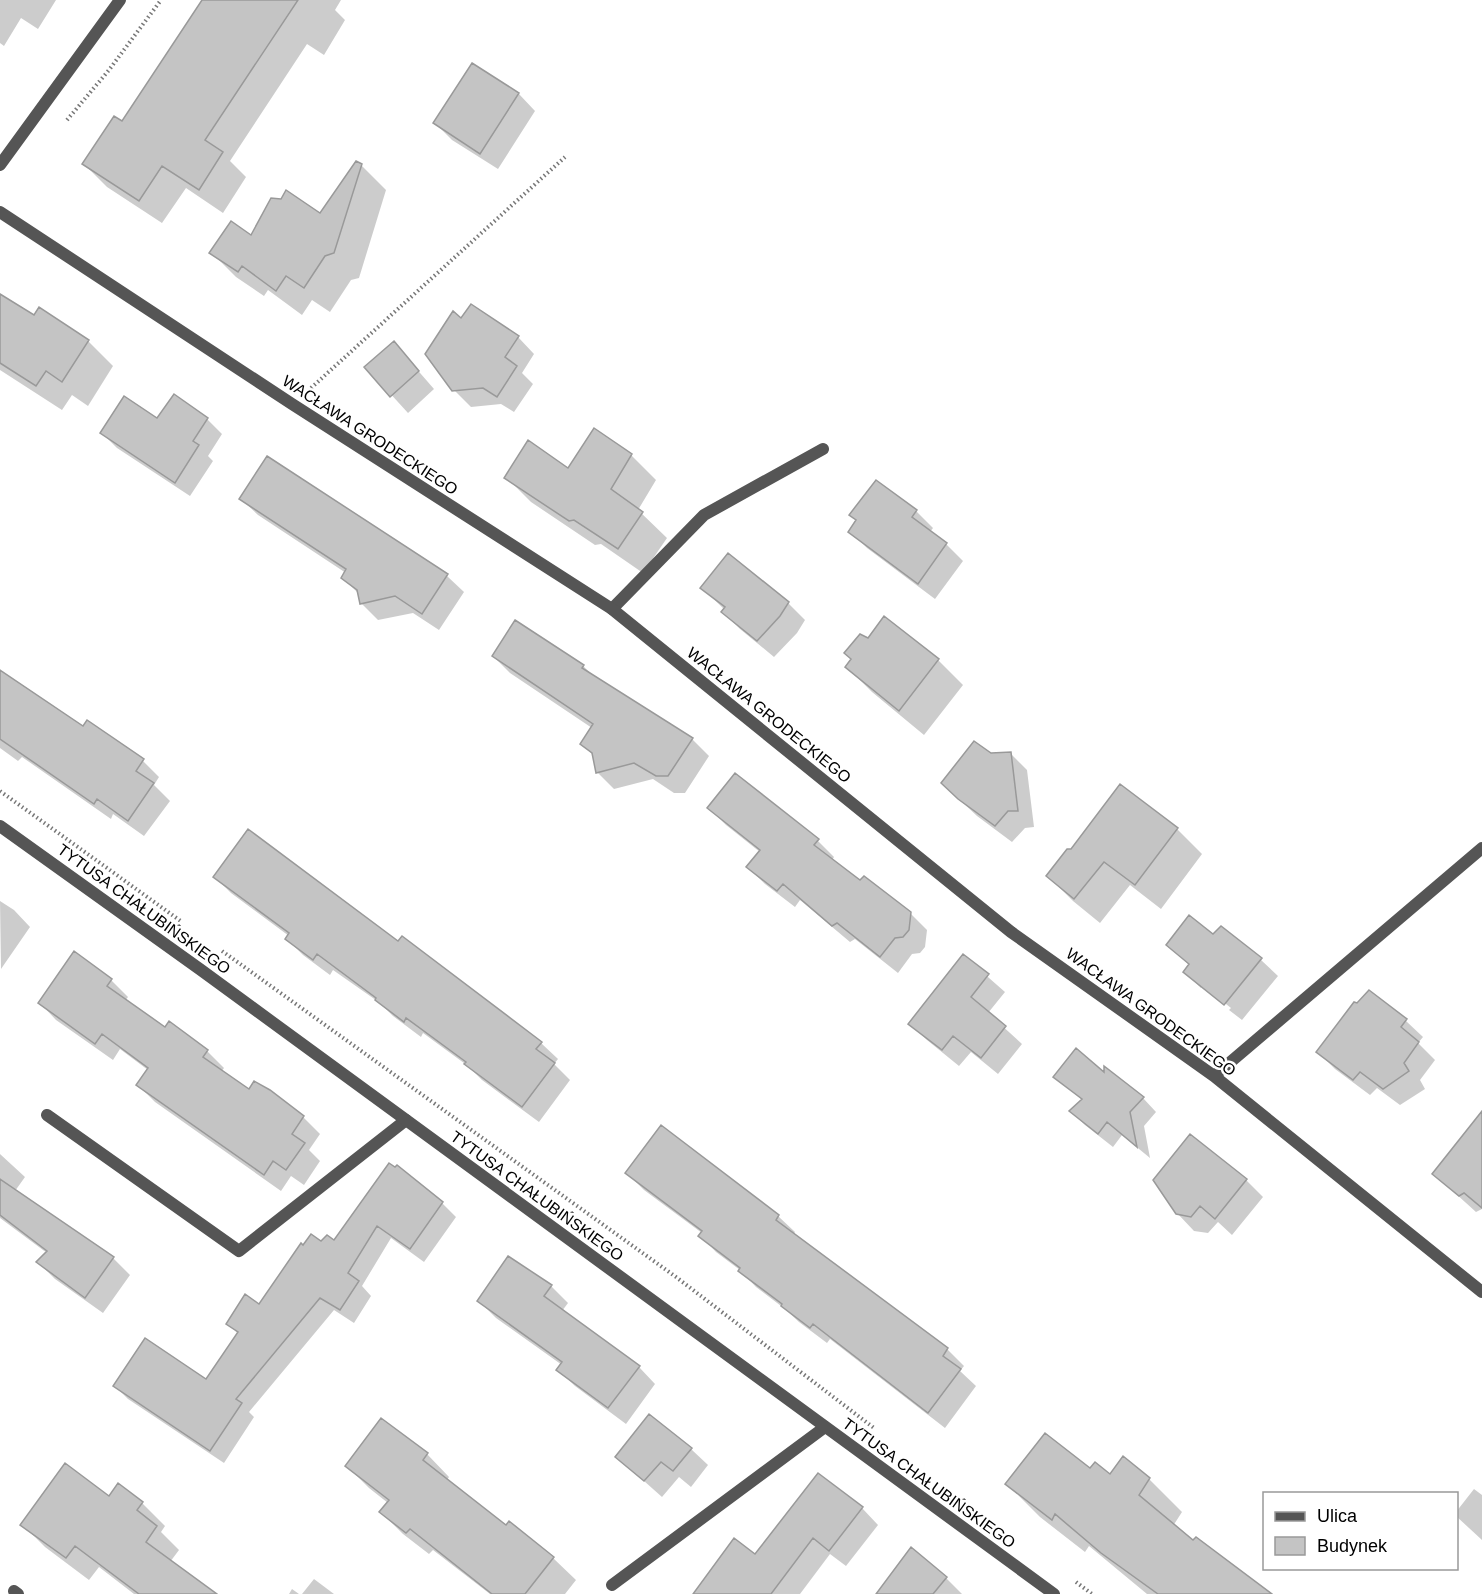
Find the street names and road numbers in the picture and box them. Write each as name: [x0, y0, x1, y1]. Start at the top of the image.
street label: WACŁAWA GRODECKIEGO: [279, 372, 461, 498]
street label: WACŁAWA GRODECKIEGO: [684, 644, 854, 786]
street label: TYTUSA CHAŁUBIŃSKIEGO: [54, 840, 234, 977]
street label: WACŁAWA GRODECKIEGO: [1063, 945, 1239, 1079]
street label: TYTUSA CHAŁUBIŃSKIEGO: [447, 1127, 627, 1264]
street label: TYTUSA CHAŁUBIŃSKIEGO: [839, 1414, 1019, 1551]

